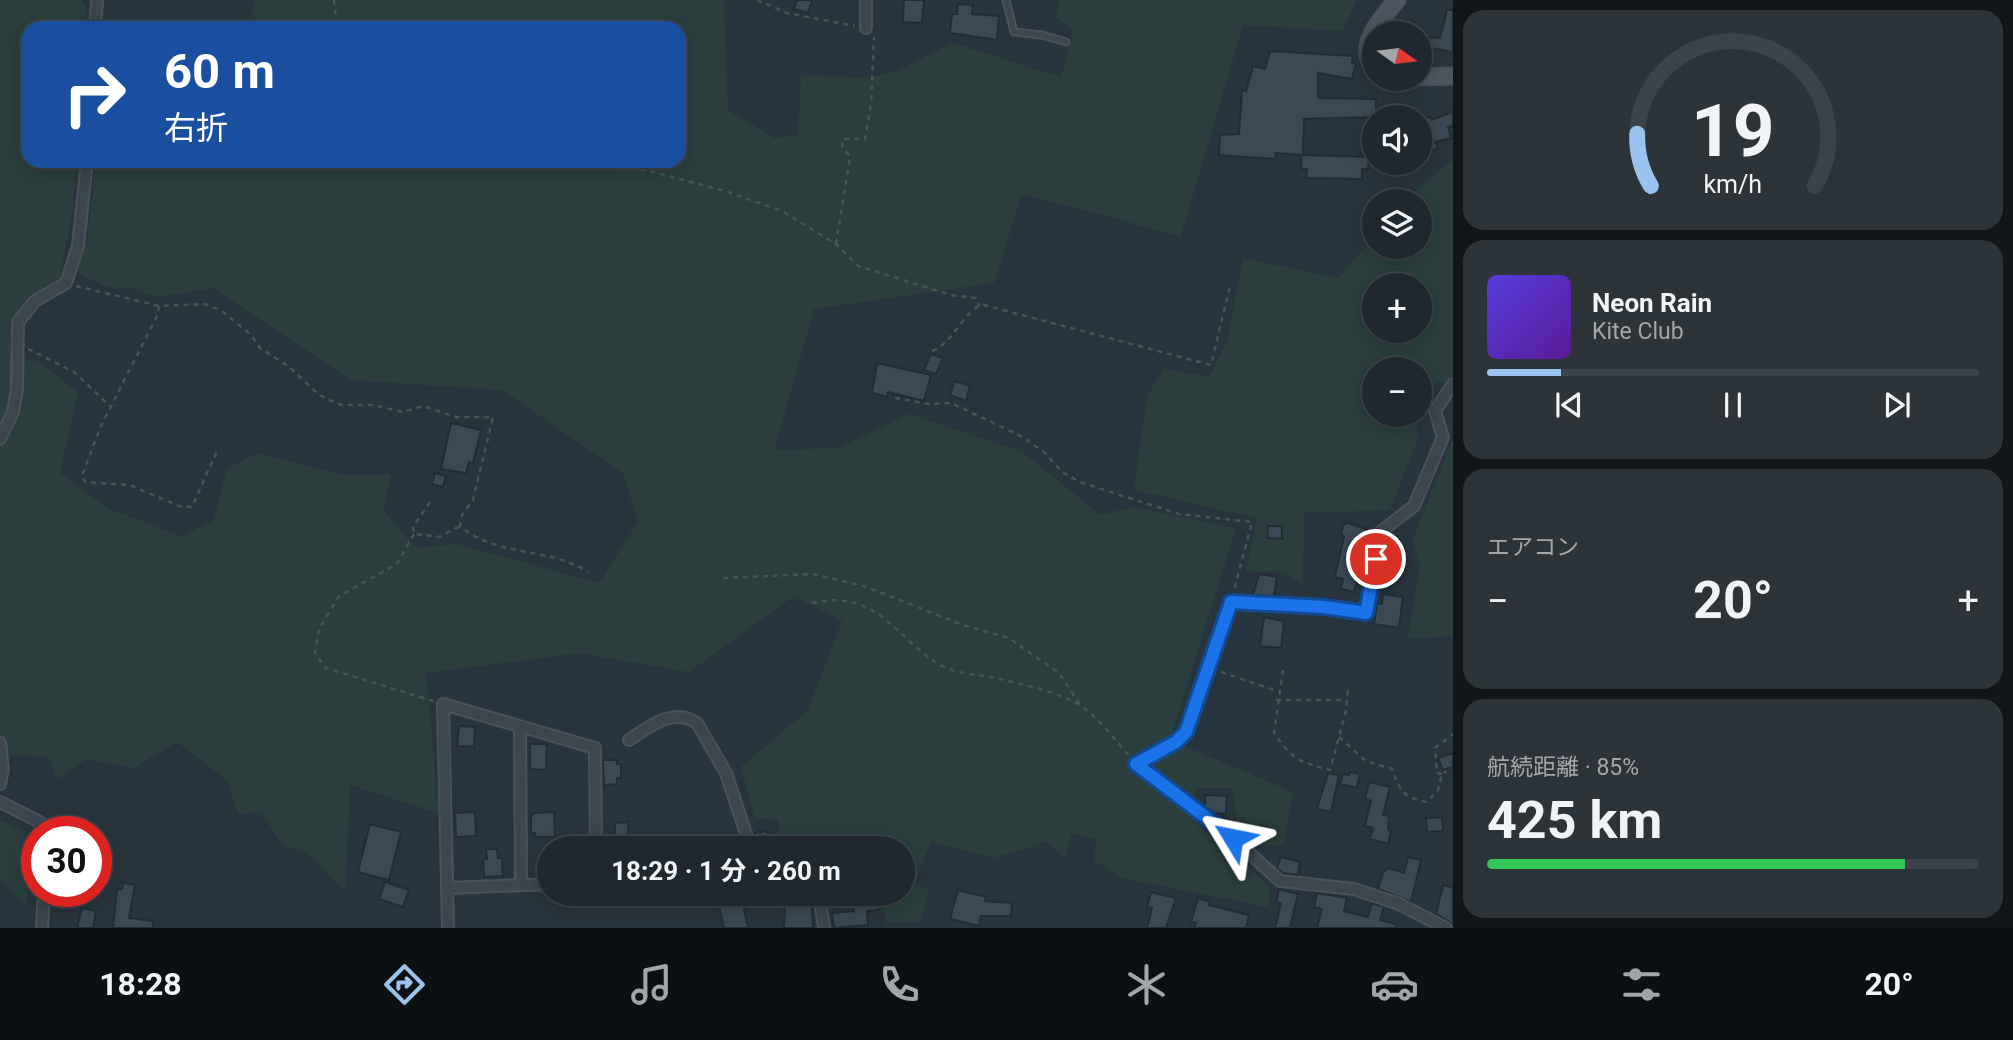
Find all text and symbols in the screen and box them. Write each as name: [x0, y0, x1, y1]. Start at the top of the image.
north arrow: [1362, 21, 1432, 91]
map controls: [1362, 21, 1432, 427]
text: 60 m: [164, 43, 275, 100]
icon: right: [49, 49, 140, 140]
text: 19: [1691, 88, 1775, 174]
button: sound: [1362, 105, 1432, 175]
text: 右折: [164, 109, 228, 147]
text: km/h: [1704, 170, 1762, 199]
button: layers: [1362, 189, 1432, 259]
button: +: [1362, 273, 1432, 343]
text: Neon Rain: [1592, 288, 1712, 318]
text: Kite Club: [1592, 318, 1684, 345]
button: −: [1362, 357, 1432, 427]
icon: previous: [1550, 386, 1588, 424]
icon: pause: [1714, 386, 1752, 424]
icon: next: [1878, 386, 1916, 424]
pin: [1346, 529, 1406, 589]
text: エアコン: [1487, 534, 1579, 561]
icon: arrive: [1357, 540, 1395, 578]
text: 20°: [1693, 570, 1773, 631]
text: −: [1487, 579, 1509, 623]
text: +: [1957, 579, 1979, 623]
text: 航続距離 · 85%: [1487, 754, 1639, 781]
text: 425 km: [1487, 790, 1662, 851]
position arrow: [1196, 801, 1270, 875]
speed limit sign: 30: [21, 816, 112, 907]
text: 18:29 · 1 分 · 260 m: [611, 856, 841, 886]
icon: directions: [380, 960, 429, 1009]
icon: music: [627, 960, 676, 1009]
icon: phone: [875, 960, 924, 1009]
icon: climate: [1122, 960, 1171, 1009]
icon: car: [1370, 960, 1419, 1009]
icon: filters: [1617, 960, 1666, 1009]
text: 18:28: [99, 965, 182, 1003]
text: 20°: [1865, 965, 1914, 1003]

